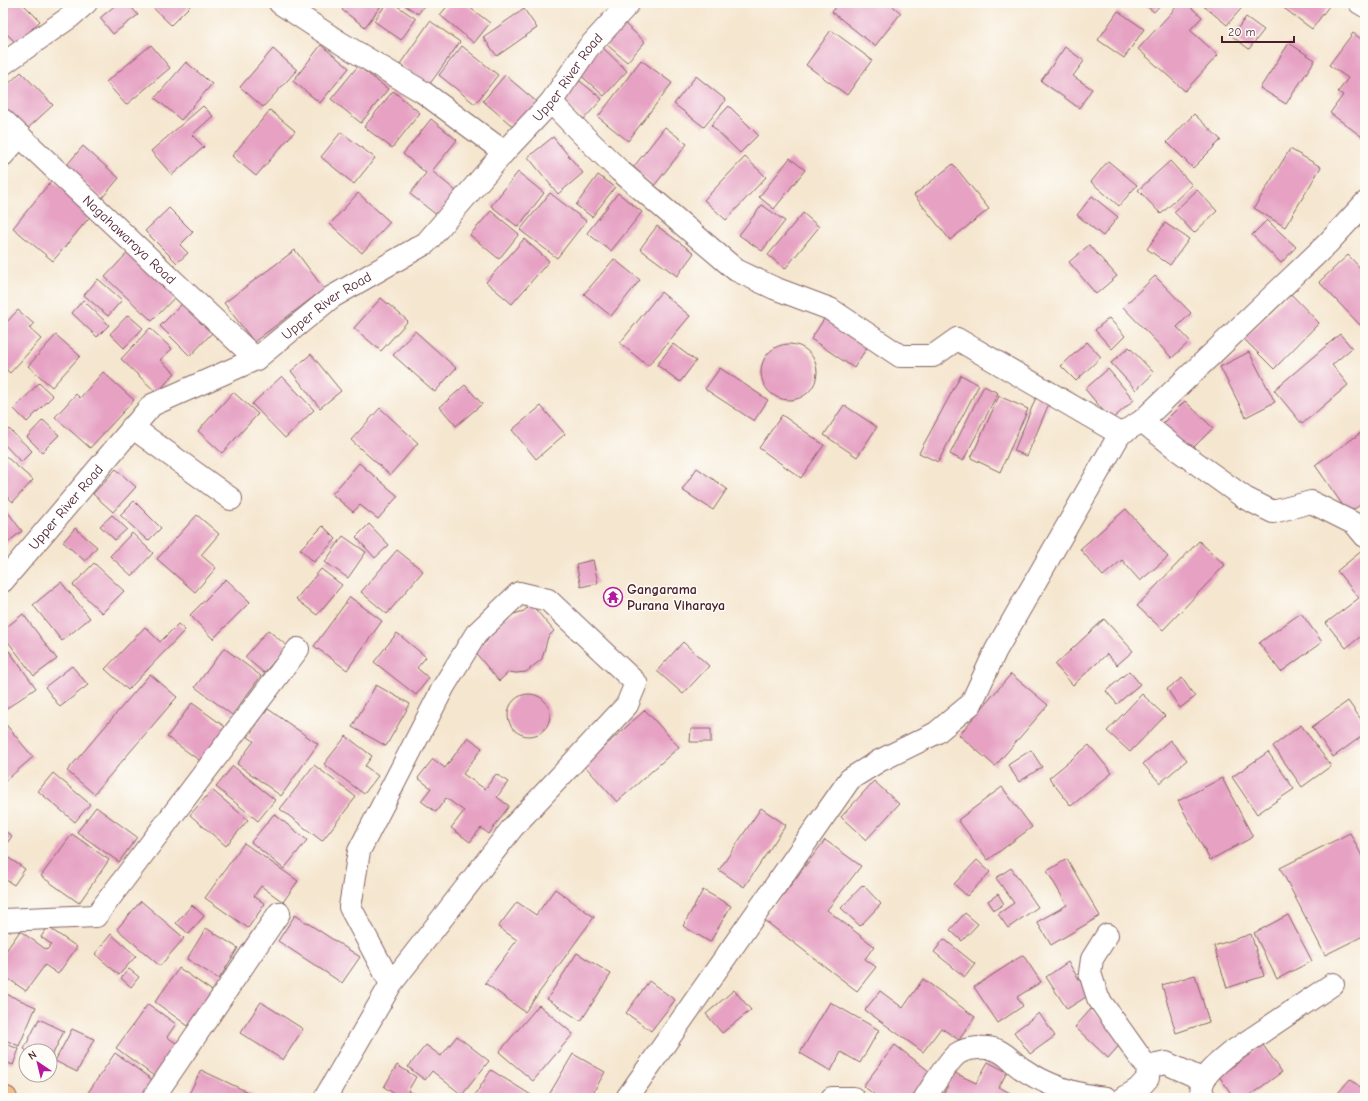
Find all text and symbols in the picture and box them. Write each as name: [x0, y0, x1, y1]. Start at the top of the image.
scale bar: [1222, 18, 1294, 44]
text: 20 m: [1228, 25, 1256, 39]
street label: Upper River Road: [529, 29, 606, 125]
street label: Nagahawaraya Road: [79, 191, 180, 288]
street label: Upper River Road: [278, 268, 374, 343]
street label: Upper River Road: [25, 461, 107, 553]
place label: Gangarama Purana Viharaya: [627, 581, 725, 614]
temple icon: Gangarama Purana Viharaya: [602, 586, 624, 608]
north arrow: [18, 1043, 58, 1083]
text: N: [26, 1048, 39, 1063]

